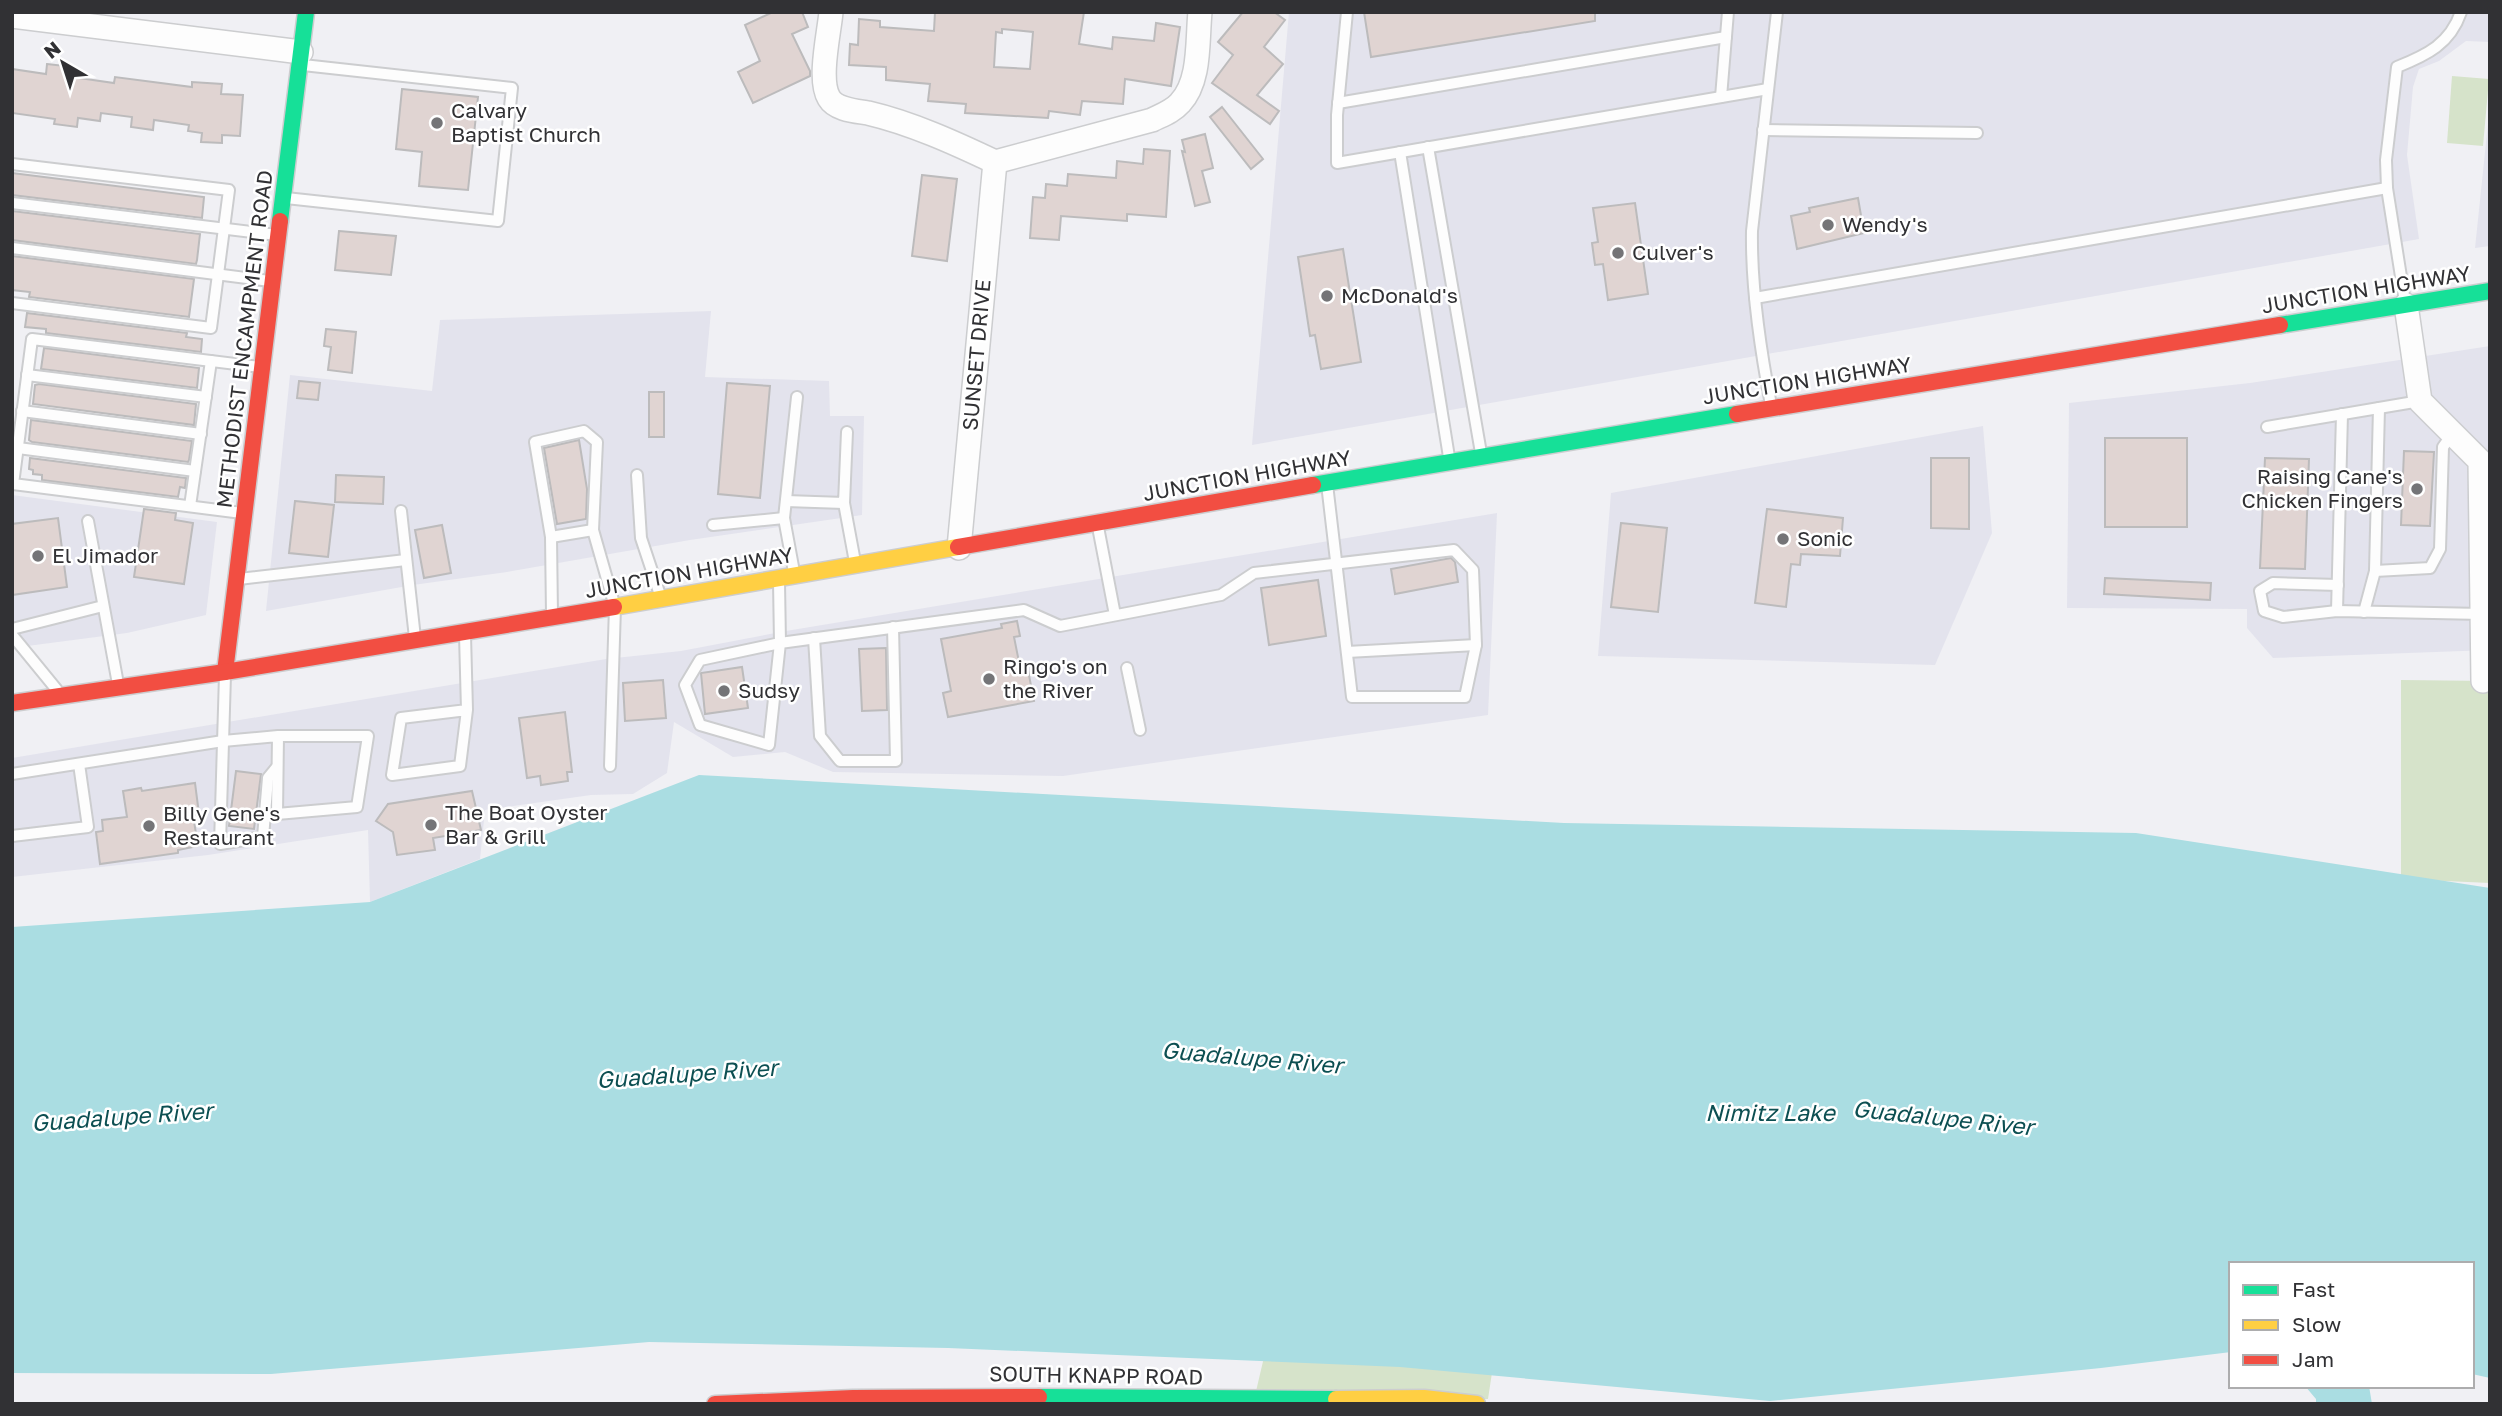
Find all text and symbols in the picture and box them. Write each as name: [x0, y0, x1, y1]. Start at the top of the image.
north arrow: [28, 28, 98, 98]
text: N: [39, 36, 65, 63]
place label: Calvary Baptist Church: [451, 97, 601, 147]
marker: Calvary Baptist Church: [429, 115, 445, 131]
street label: METHODIST ENCAMPMENT ROAD: [210, 168, 278, 509]
place label: Wendy's: [1842, 211, 1928, 237]
marker: Wendy's: [1820, 217, 1836, 233]
place label: Culver's: [1632, 239, 1714, 265]
marker: Culver's: [1610, 245, 1626, 261]
street label: JUNCTION HIGHWAY: [2260, 260, 2473, 318]
street label: SUNSET DRIVE: [956, 278, 996, 432]
place label: McDonald's: [1341, 282, 1458, 308]
marker: McDonald's: [1319, 288, 1335, 304]
street label: JUNCTION HIGHWAY: [1701, 351, 1914, 409]
street label: JUNCTION HIGHWAY: [1141, 444, 1353, 506]
place label: Raising Cane's Chicken Fingers: [2241, 463, 2403, 513]
marker: Raising Cane's Chicken Fingers: [2409, 481, 2425, 497]
place label: Sonic: [1797, 525, 1853, 551]
marker: Sonic: [1775, 531, 1791, 547]
street label: JUNCTION HIGHWAY: [583, 541, 795, 603]
place label: El Jimador: [52, 542, 158, 568]
marker: El Jimador: [30, 548, 46, 564]
place label: Ringo's on the River: [1003, 653, 1108, 703]
marker: Ringo's on the River: [981, 671, 997, 687]
place label: Sudsy: [738, 677, 800, 703]
marker: Sudsy: [716, 683, 732, 699]
place label: The Boat Oyster Bar & Grill: [445, 799, 608, 849]
place label: Billy Gene's Restaurant: [163, 800, 280, 850]
marker: The Boat Oyster Bar & Grill: [423, 817, 439, 833]
marker: Billy Gene's Restaurant: [141, 818, 157, 834]
water label: Guadalupe River: [1161, 1035, 1347, 1079]
water label: Guadalupe River: [596, 1053, 781, 1093]
water label: Guadalupe River: [1851, 1094, 2038, 1141]
water label: Guadalupe River: [31, 1096, 216, 1136]
water label: Nimitz Lake: [1705, 1098, 1836, 1126]
legend: [2229, 1262, 2474, 1388]
text: Fast: [2292, 1276, 2335, 1302]
text: Slow: [2292, 1311, 2341, 1337]
text: Jam: [2292, 1346, 2334, 1372]
street label: SOUTH KNAPP ROAD: [989, 1360, 1203, 1390]

